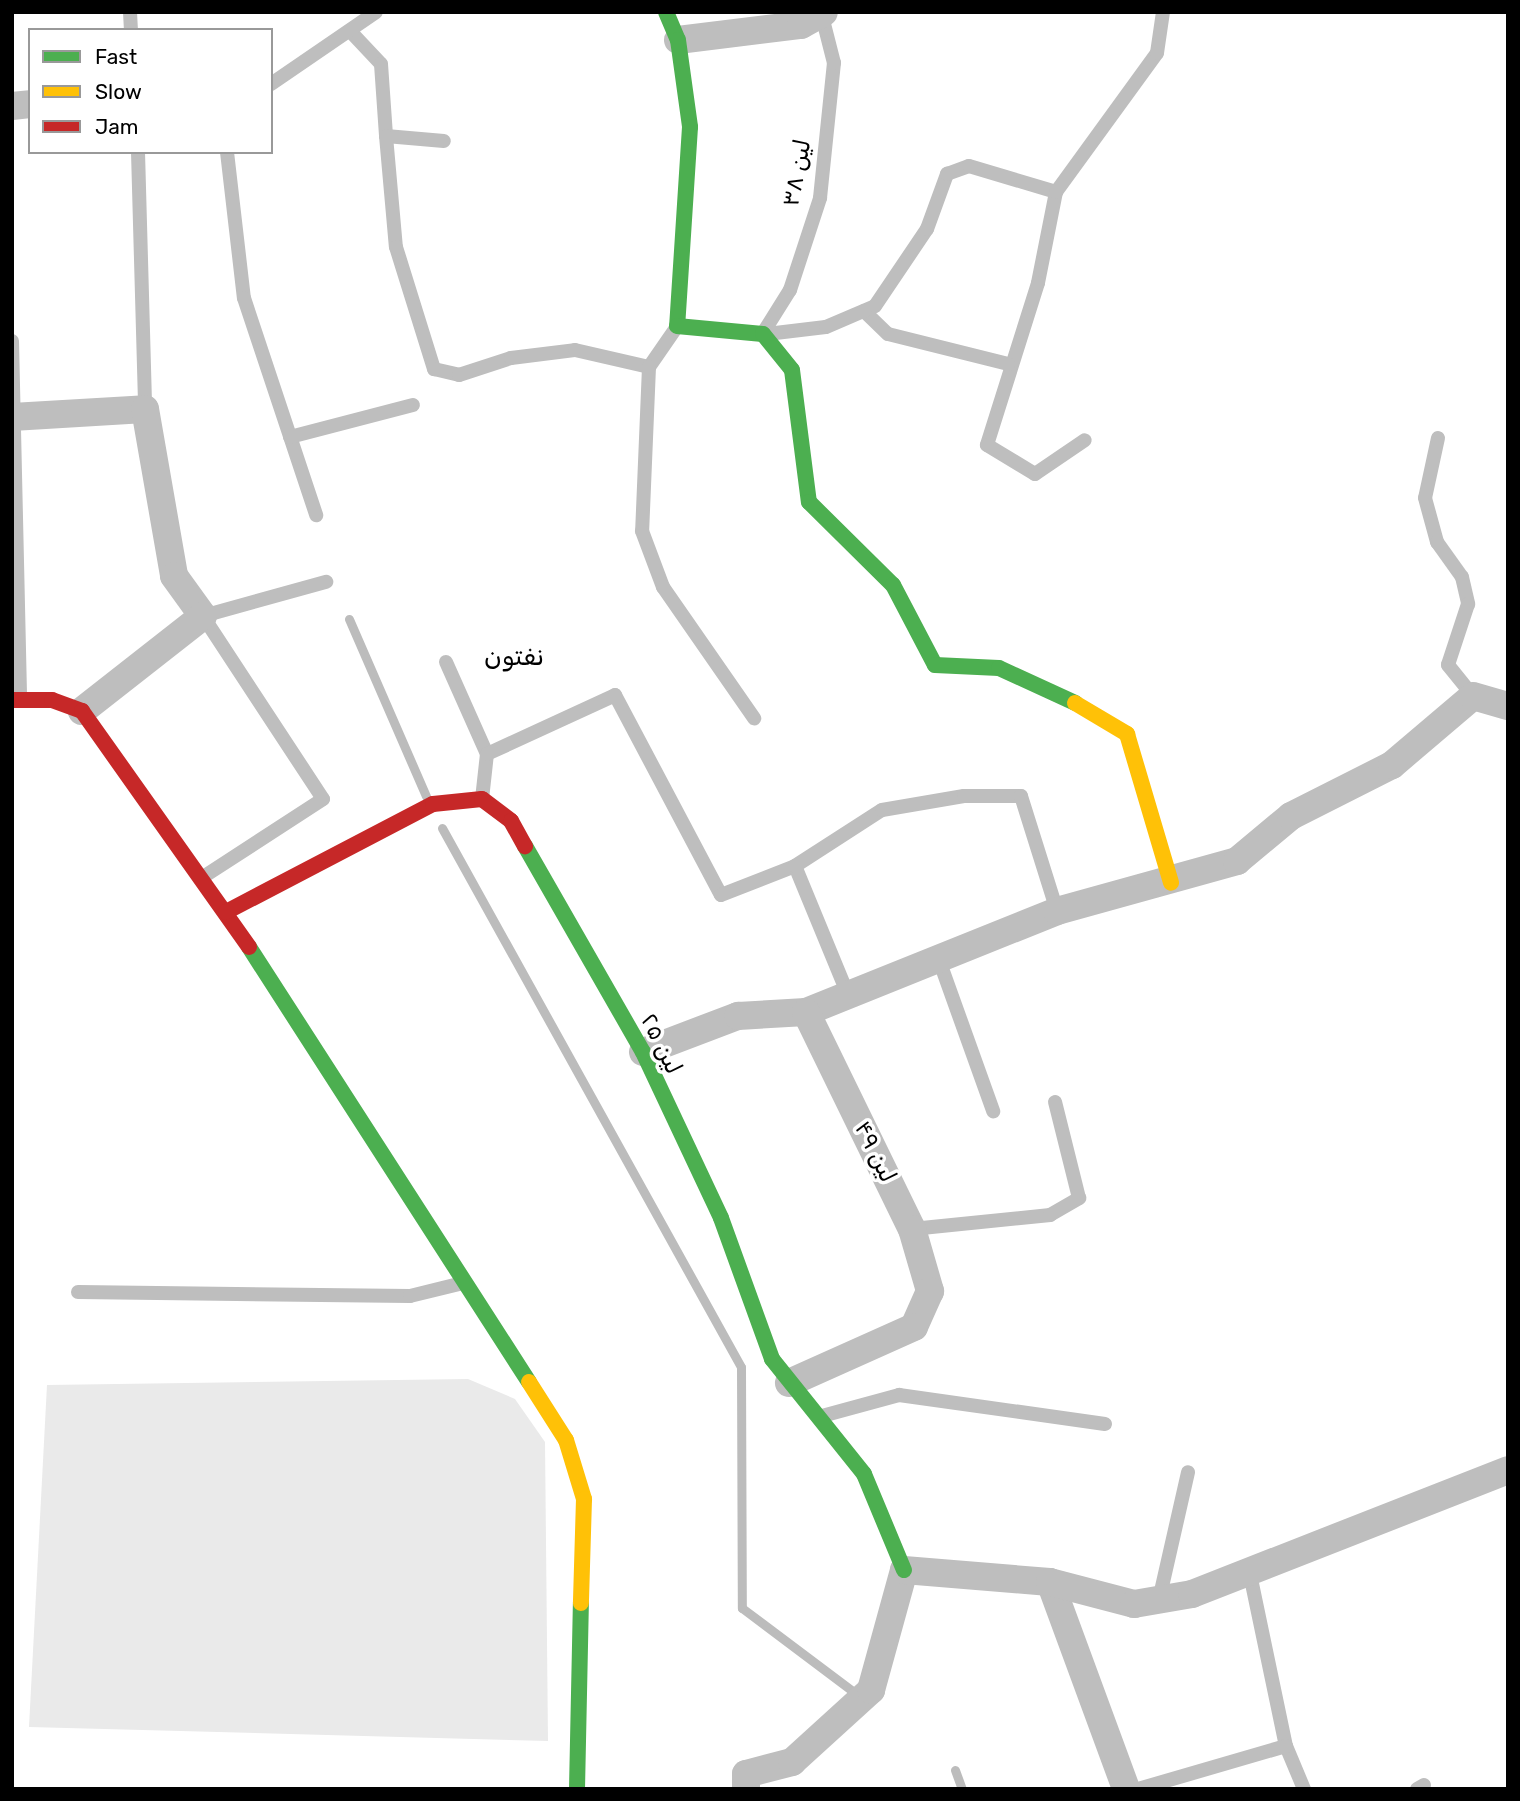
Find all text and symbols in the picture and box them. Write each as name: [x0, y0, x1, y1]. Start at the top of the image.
legend: [28, 28, 273, 154]
text: Fast: [95, 44, 137, 69]
text: Slow: [95, 79, 142, 104]
text: Jam: [95, 114, 139, 139]
street label: لین ۳۸: [776, 137, 818, 209]
district label: نفتون: [484, 641, 544, 673]
street label: لین ۲۵: [634, 1009, 688, 1079]
street label: لین ۴۹: [848, 1117, 902, 1187]

